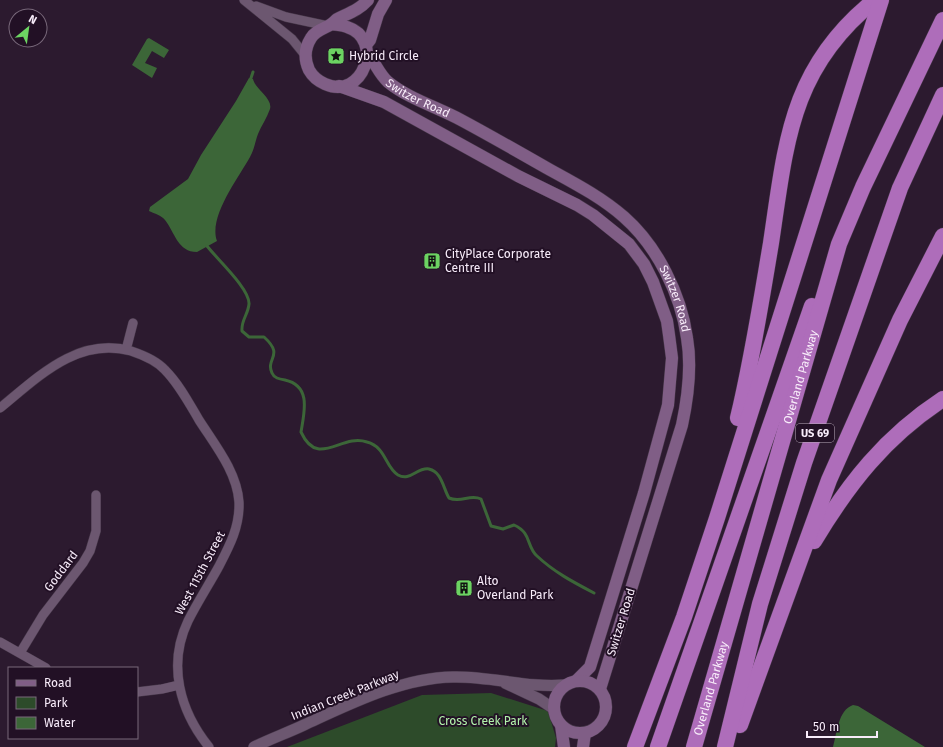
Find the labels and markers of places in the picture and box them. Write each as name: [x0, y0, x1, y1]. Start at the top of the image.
place icon: Hybrid Circle: [326, 46, 346, 66]
place label: Hybrid Circle: [349, 49, 419, 63]
place label: CityPlace Corporate Centre III: [445, 247, 551, 275]
building icon: CityPlace Corporate Centre III: [422, 251, 442, 271]
place label: Alto Overland Park: [477, 574, 554, 602]
building icon: Alto Overland Park: [454, 578, 474, 598]

